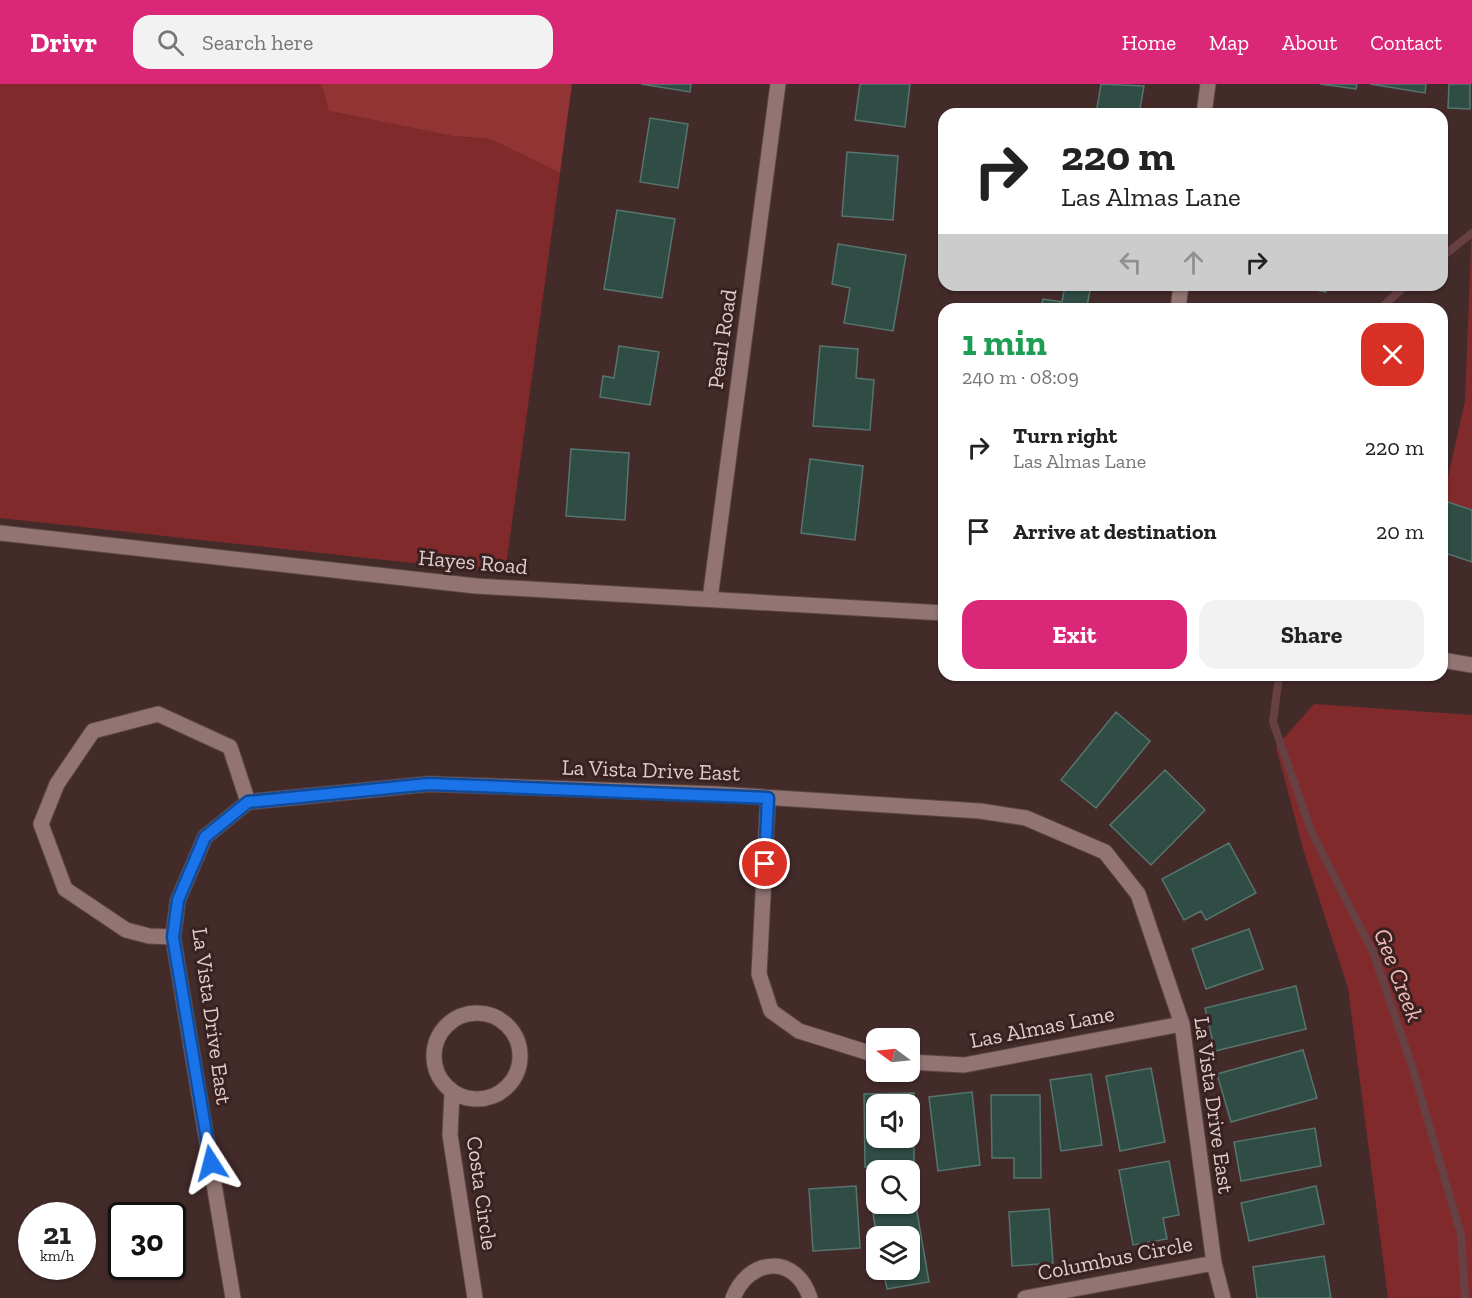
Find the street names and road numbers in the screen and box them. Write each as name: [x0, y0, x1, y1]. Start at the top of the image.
street label: Pearl Road: [702, 287, 742, 391]
street label: Hayes Road: [417, 544, 529, 580]
street label: La Vista Drive East: [561, 753, 741, 787]
street label: La Vista Drive East: [186, 926, 238, 1107]
street label: Las Almas Lane: [968, 1000, 1116, 1054]
street label: La Vista Drive East: [1188, 1015, 1240, 1196]
street label: Costa Circle: [461, 1134, 503, 1252]
street label: Columbus Circle: [1035, 1230, 1195, 1286]

